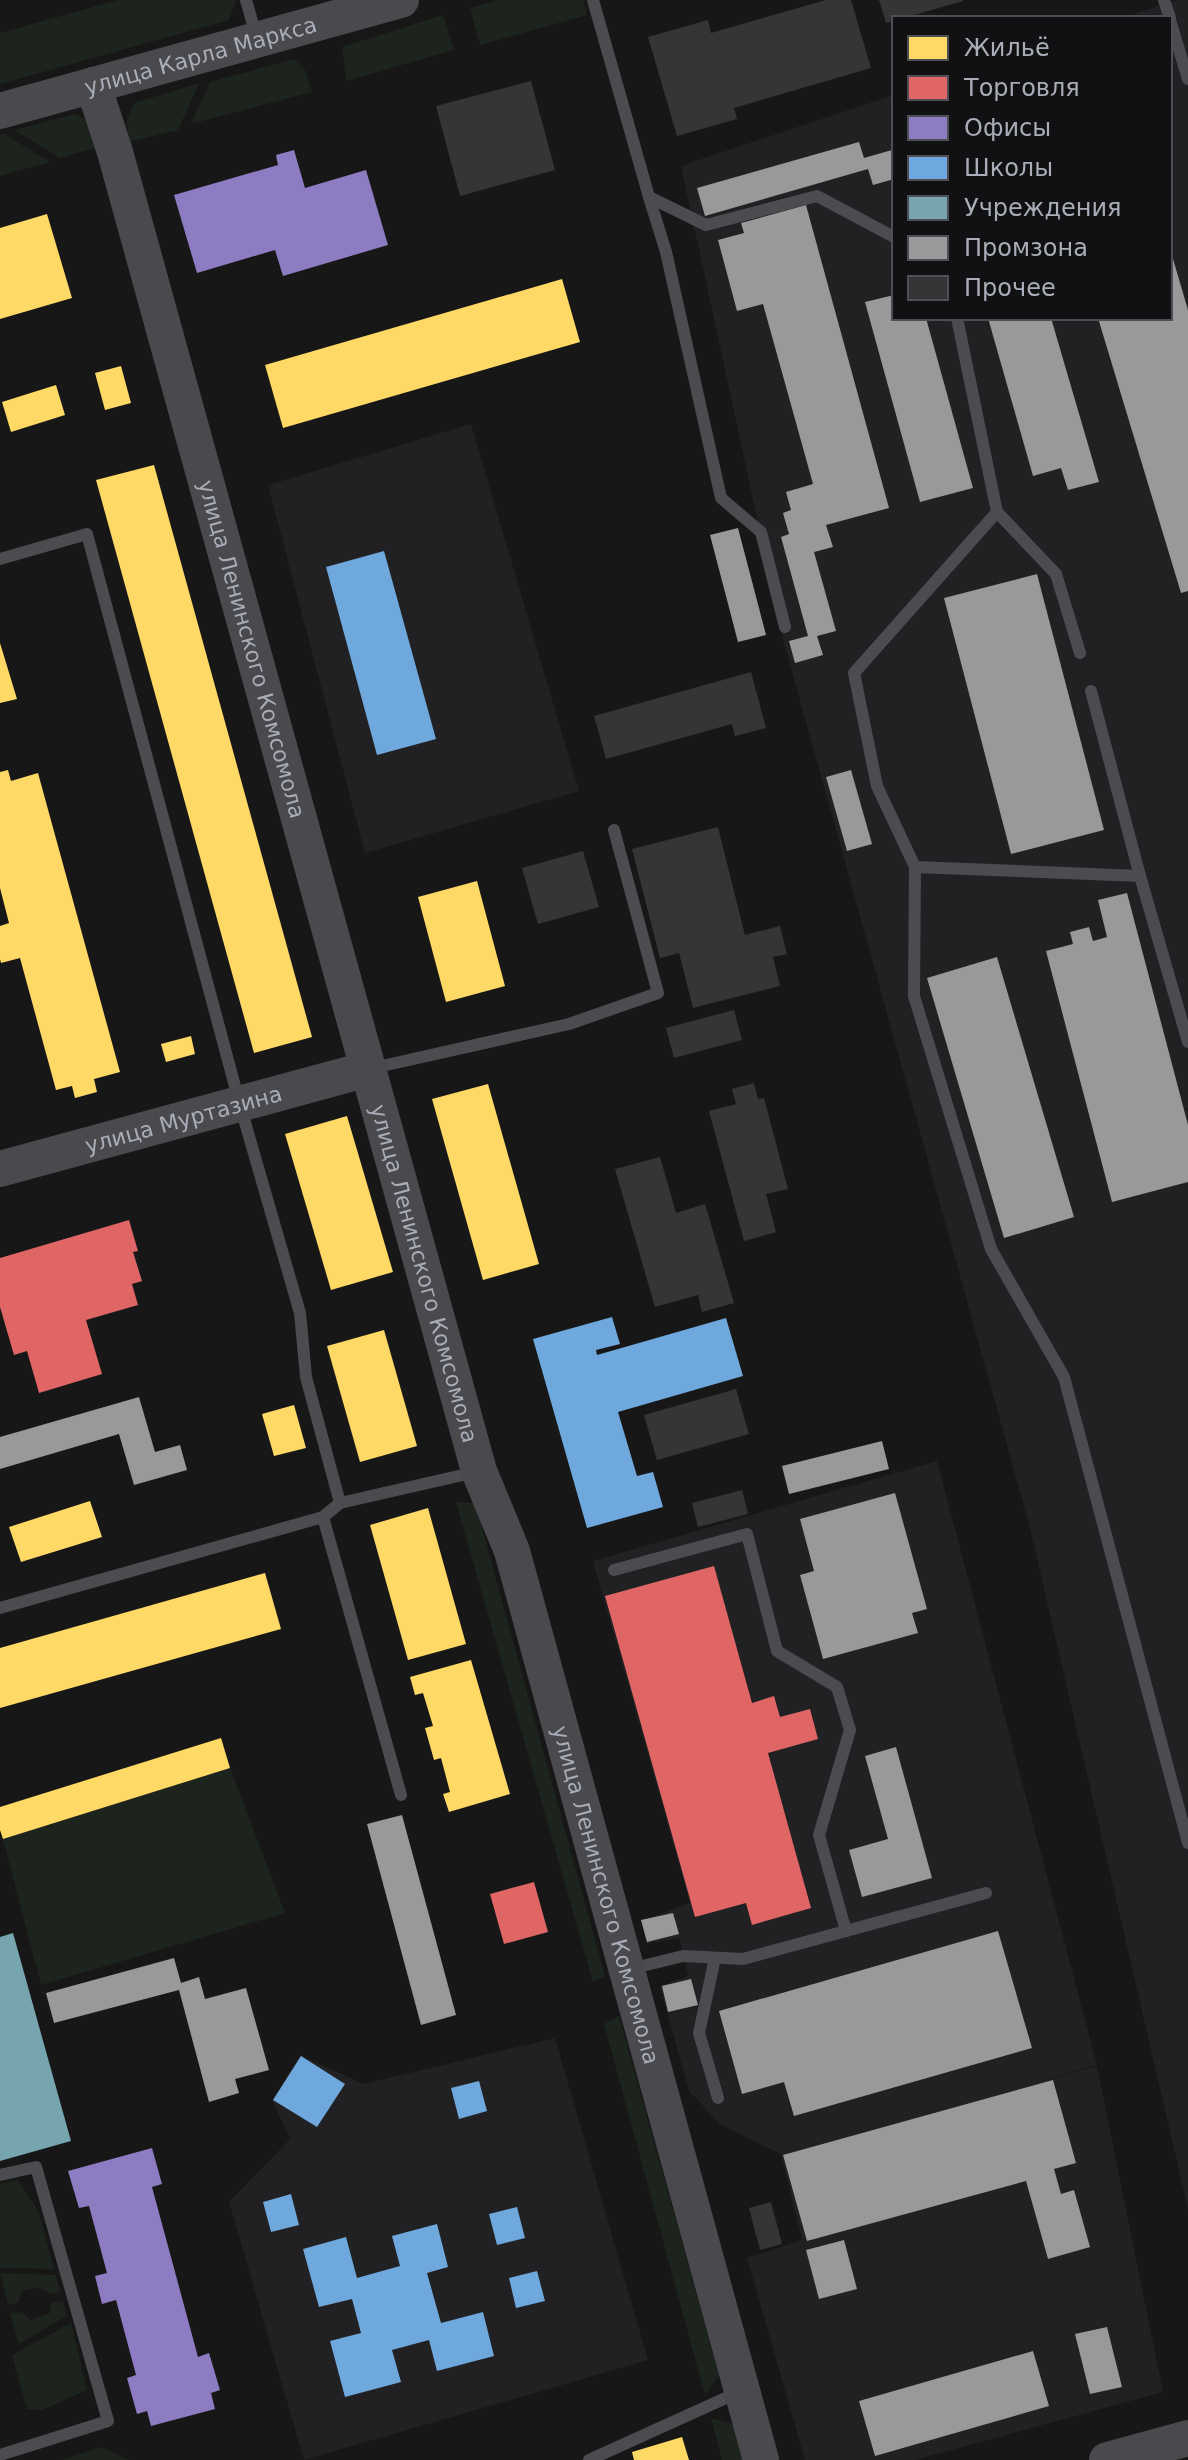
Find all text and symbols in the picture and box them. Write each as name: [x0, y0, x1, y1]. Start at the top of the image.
street label: улица Карла Маркса: [82, 11, 319, 100]
legend: [892, 16, 1172, 320]
text: Жильё: [964, 34, 1050, 62]
text: Торговля: [963, 74, 1080, 102]
text: Офисы: [964, 114, 1051, 142]
text: Школы: [964, 154, 1053, 182]
text: Учреждения: [964, 194, 1122, 222]
text: Промзона: [964, 234, 1088, 262]
text: Прочее: [964, 274, 1056, 302]
street label: улица Ленинского Комсомола: [194, 477, 311, 821]
street label: улица Муртазина: [82, 1080, 285, 1158]
street label: улица Ленинского Комсомола: [366, 1102, 483, 1446]
street label: улица Ленинского Комсомола: [548, 1723, 664, 2067]

